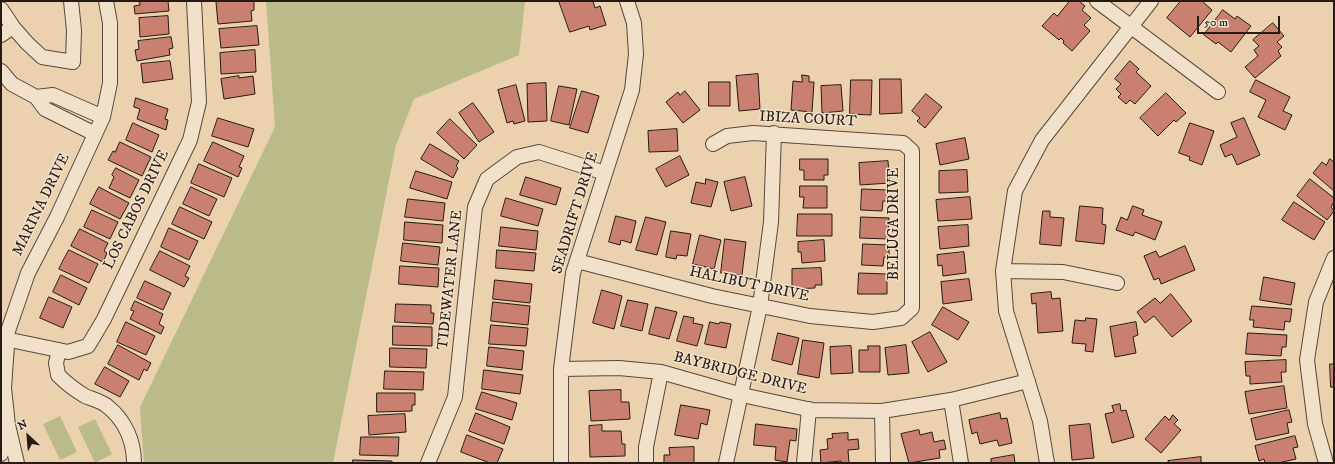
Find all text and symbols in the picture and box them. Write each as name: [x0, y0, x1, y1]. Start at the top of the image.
scale bar: [1199, 8, 1282, 34]
text: 50 m: [1204, 15, 1228, 30]
street label: IBIZA COURT: [759, 108, 857, 132]
street label: LOS CABOS DRIVE: [100, 147, 174, 273]
street label: SEADRIFT DRIVE: [549, 150, 603, 276]
street label: MARINA DRIVE: [9, 151, 75, 259]
street label: BELUGA DRIVE: [886, 168, 904, 280]
street label: TIDEWATER LANE: [435, 209, 467, 351]
street label: HALIBUT DRIVE: [687, 264, 811, 306]
street label: BAYBRIDGE DRIVE: [671, 349, 809, 399]
north arrow: [8, 416, 48, 456]
text: N: [16, 417, 30, 433]

